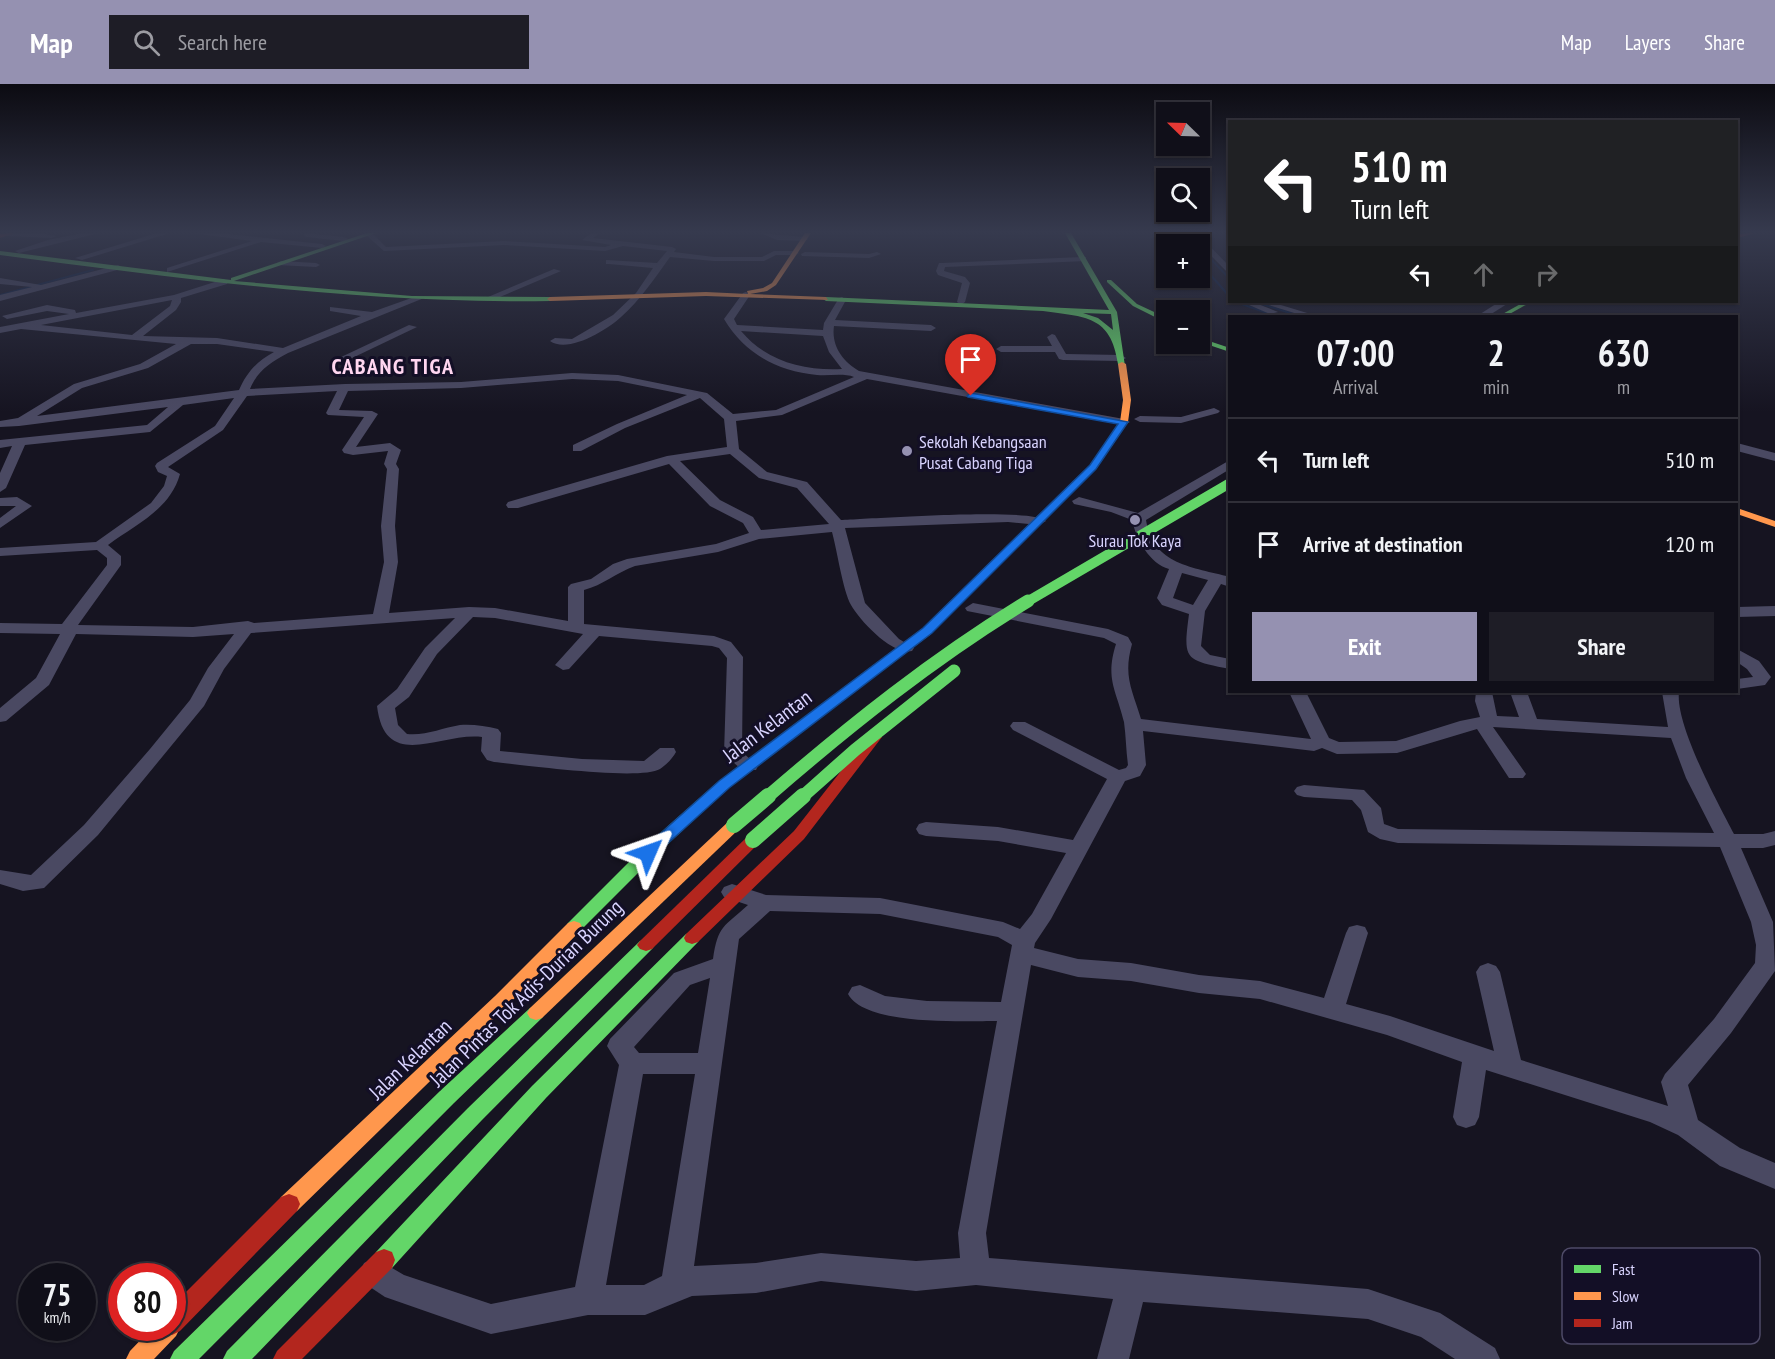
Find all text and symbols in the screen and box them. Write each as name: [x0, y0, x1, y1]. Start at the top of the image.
search box: [109, 15, 529, 69]
text: Map: [30, 24, 73, 61]
icon: search: [130, 26, 163, 59]
text: Search here: [178, 28, 267, 56]
text: Map: [1561, 29, 1592, 56]
text: Layers: [1625, 29, 1671, 56]
text: Share: [1704, 29, 1745, 56]
north arrow: [1156, 102, 1210, 156]
map controls: [1156, 102, 1210, 354]
text: 510 m: [1351, 139, 1448, 194]
icon: left: [1252, 144, 1330, 222]
button: search: [1156, 168, 1210, 222]
text: Turn left: [1351, 192, 1429, 226]
button: +: [1156, 234, 1210, 288]
icon: left: [1404, 258, 1437, 291]
icon: ahead: [1467, 258, 1500, 291]
icon: right: [1530, 258, 1563, 291]
button: −: [1156, 300, 1210, 354]
text: 07:00: [1317, 329, 1394, 376]
text: 2: [1487, 329, 1505, 376]
text: 630: [1598, 329, 1649, 376]
pin: [945, 334, 996, 396]
icon: arrive: [954, 343, 987, 376]
district label: CABANG TIGA: [331, 352, 455, 380]
text: Arrival: [1333, 374, 1378, 400]
text: min: [1483, 374, 1509, 400]
text: m: [1617, 374, 1630, 400]
place label: Sekolah Kebangsaan Pusat Cabang Tiga: [919, 430, 1047, 474]
marker: Sekolah Kebangsaan Pusat Cabang Tiga: [900, 444, 914, 458]
icon: left: [1252, 444, 1285, 477]
text: Turn left: [1303, 446, 1369, 474]
text: 510 m: [1665, 446, 1714, 474]
marker: Surau Tok Kaya: [1128, 513, 1142, 527]
icon: arrive: [1252, 528, 1285, 561]
place label: Surau Tok Kaya: [1089, 529, 1181, 552]
text: Arrive at destination: [1303, 530, 1463, 558]
text: 120 m: [1665, 530, 1714, 558]
button: Exit: [1252, 612, 1477, 681]
button: Share: [1489, 612, 1714, 681]
street label: Jalan Kelantan: [716, 684, 817, 769]
position arrow: [616, 821, 680, 885]
street label: Jalan Pintas Tok Adis-Durian Burung: [423, 894, 628, 1093]
street label: Jalan Kelantan: [362, 1013, 457, 1106]
legend: [1562, 1248, 1760, 1344]
text: Fast: [1612, 1259, 1635, 1279]
speed limit sign: 80: [108, 1263, 186, 1341]
text: 75: [43, 1275, 71, 1314]
text: Slow: [1612, 1286, 1639, 1306]
text: km/h: [44, 1308, 70, 1327]
text: Jam: [1611, 1313, 1633, 1333]

